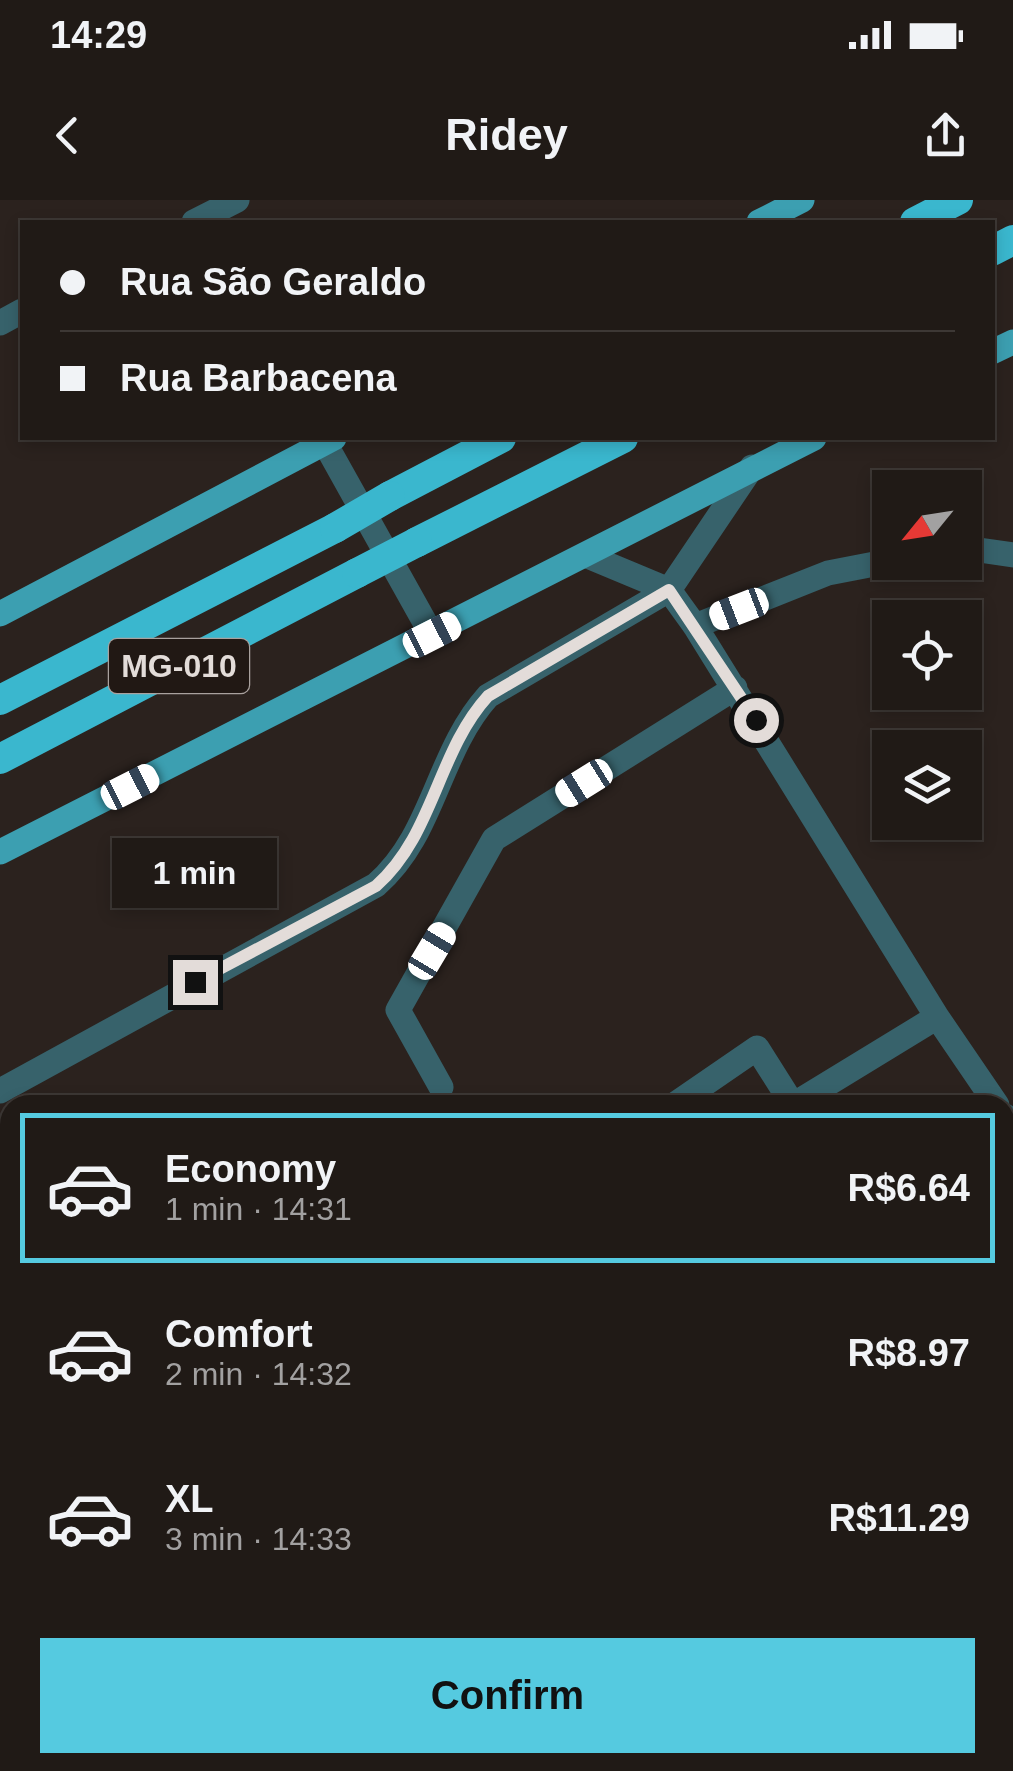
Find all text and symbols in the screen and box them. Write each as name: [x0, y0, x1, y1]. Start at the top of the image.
text: 14:29: [50, 14, 147, 56]
icon: back: [40, 108, 95, 163]
icon: share: [918, 108, 973, 163]
text: Ridey: [445, 109, 568, 160]
text: Rua São Geraldo: [120, 261, 426, 303]
text: Rua Barbacena: [120, 357, 397, 399]
north arrow: [872, 470, 982, 580]
map controls: [872, 470, 982, 840]
car: [706, 584, 772, 634]
button: locate: [872, 600, 982, 710]
car: [398, 608, 466, 662]
road number: MG-010: [109, 639, 249, 693]
route start: [734, 698, 779, 743]
button: layers: [872, 730, 982, 840]
car: [551, 754, 617, 812]
car: [96, 760, 164, 814]
callout: 1 min: [112, 837, 278, 907]
text: 1 min: [153, 855, 236, 891]
car: [404, 918, 460, 984]
route end: [173, 960, 218, 1005]
icon: car: [45, 1143, 135, 1233]
text: Economy: [165, 1148, 336, 1190]
text: R$6.64: [847, 1167, 970, 1209]
text: 1 min · 14:31: [165, 1191, 352, 1227]
icon: car: [45, 1308, 135, 1398]
text: Comfort: [165, 1313, 313, 1355]
text: R$8.97: [847, 1332, 970, 1374]
text: 2 min · 14:32: [165, 1356, 352, 1392]
icon: car: [45, 1473, 135, 1563]
text: XL: [165, 1478, 214, 1520]
text: R$11.29: [828, 1497, 970, 1539]
text: 3 min · 14:33: [165, 1521, 352, 1557]
button: Confirm: [40, 1638, 975, 1753]

